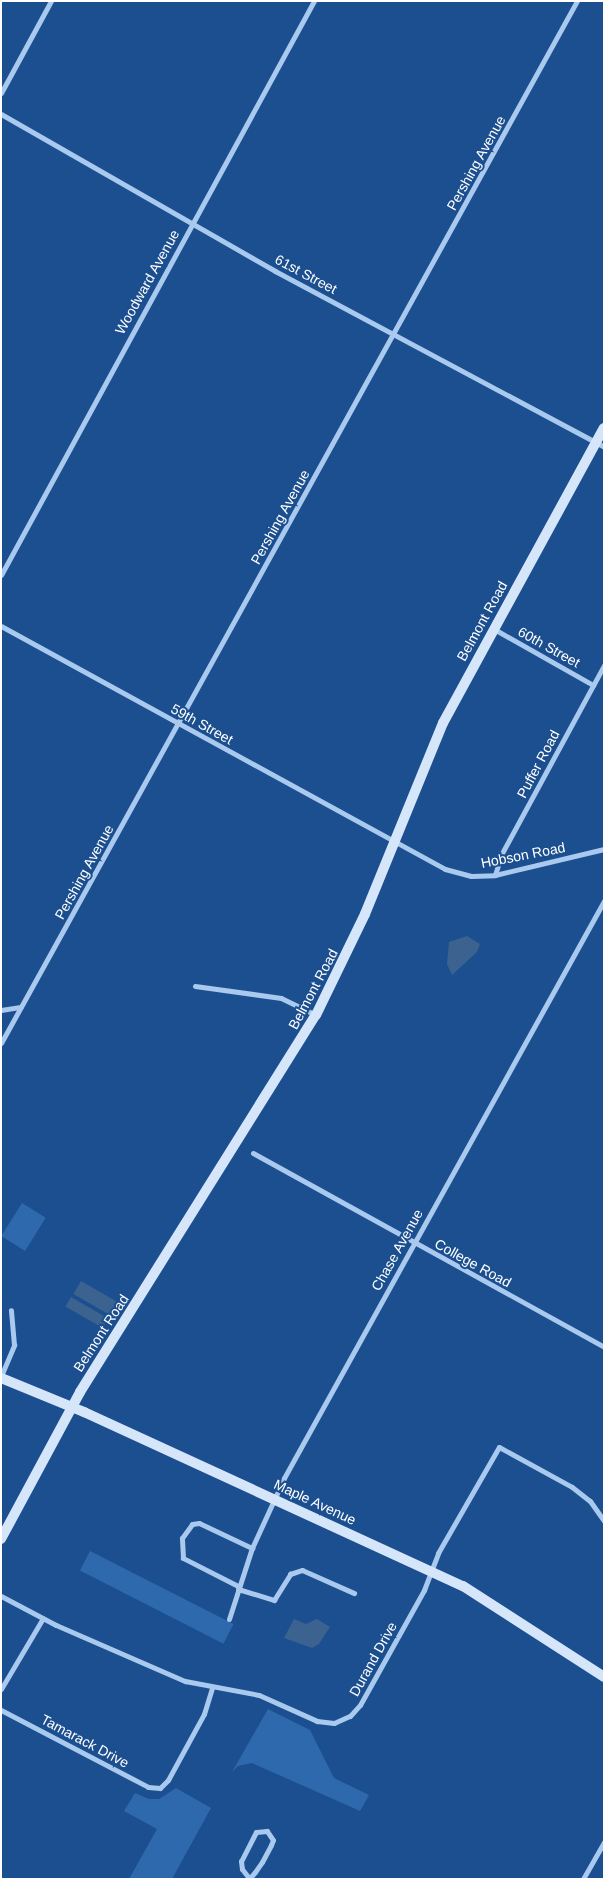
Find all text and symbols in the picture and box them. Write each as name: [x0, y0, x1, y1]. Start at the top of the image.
street label: Pershing Avenue: [443, 112, 509, 214]
street label: Woodward Avenue: [111, 226, 183, 338]
street label: 61st Street: [272, 251, 340, 297]
street label: Pershing Avenue: [247, 466, 313, 568]
street label: Belmont Road: [453, 578, 511, 664]
street label: 60th Street: [515, 623, 583, 671]
street label: 59th Street: [168, 700, 236, 748]
street label: Puffer Road: [513, 727, 563, 801]
street label: Pershing Avenue: [51, 821, 117, 923]
street label: Hobson Road: [479, 839, 567, 871]
street label: Belmont Road: [285, 946, 341, 1032]
street label: Chase Avenue: [367, 1206, 427, 1294]
street label: College Road: [432, 1235, 514, 1291]
street label: Belmont Road: [70, 1291, 132, 1375]
street label: Maple Avenue: [271, 1476, 359, 1528]
street label: Durand Drive: [346, 1619, 400, 1699]
street label: Tamarack Drive: [38, 1711, 132, 1771]

